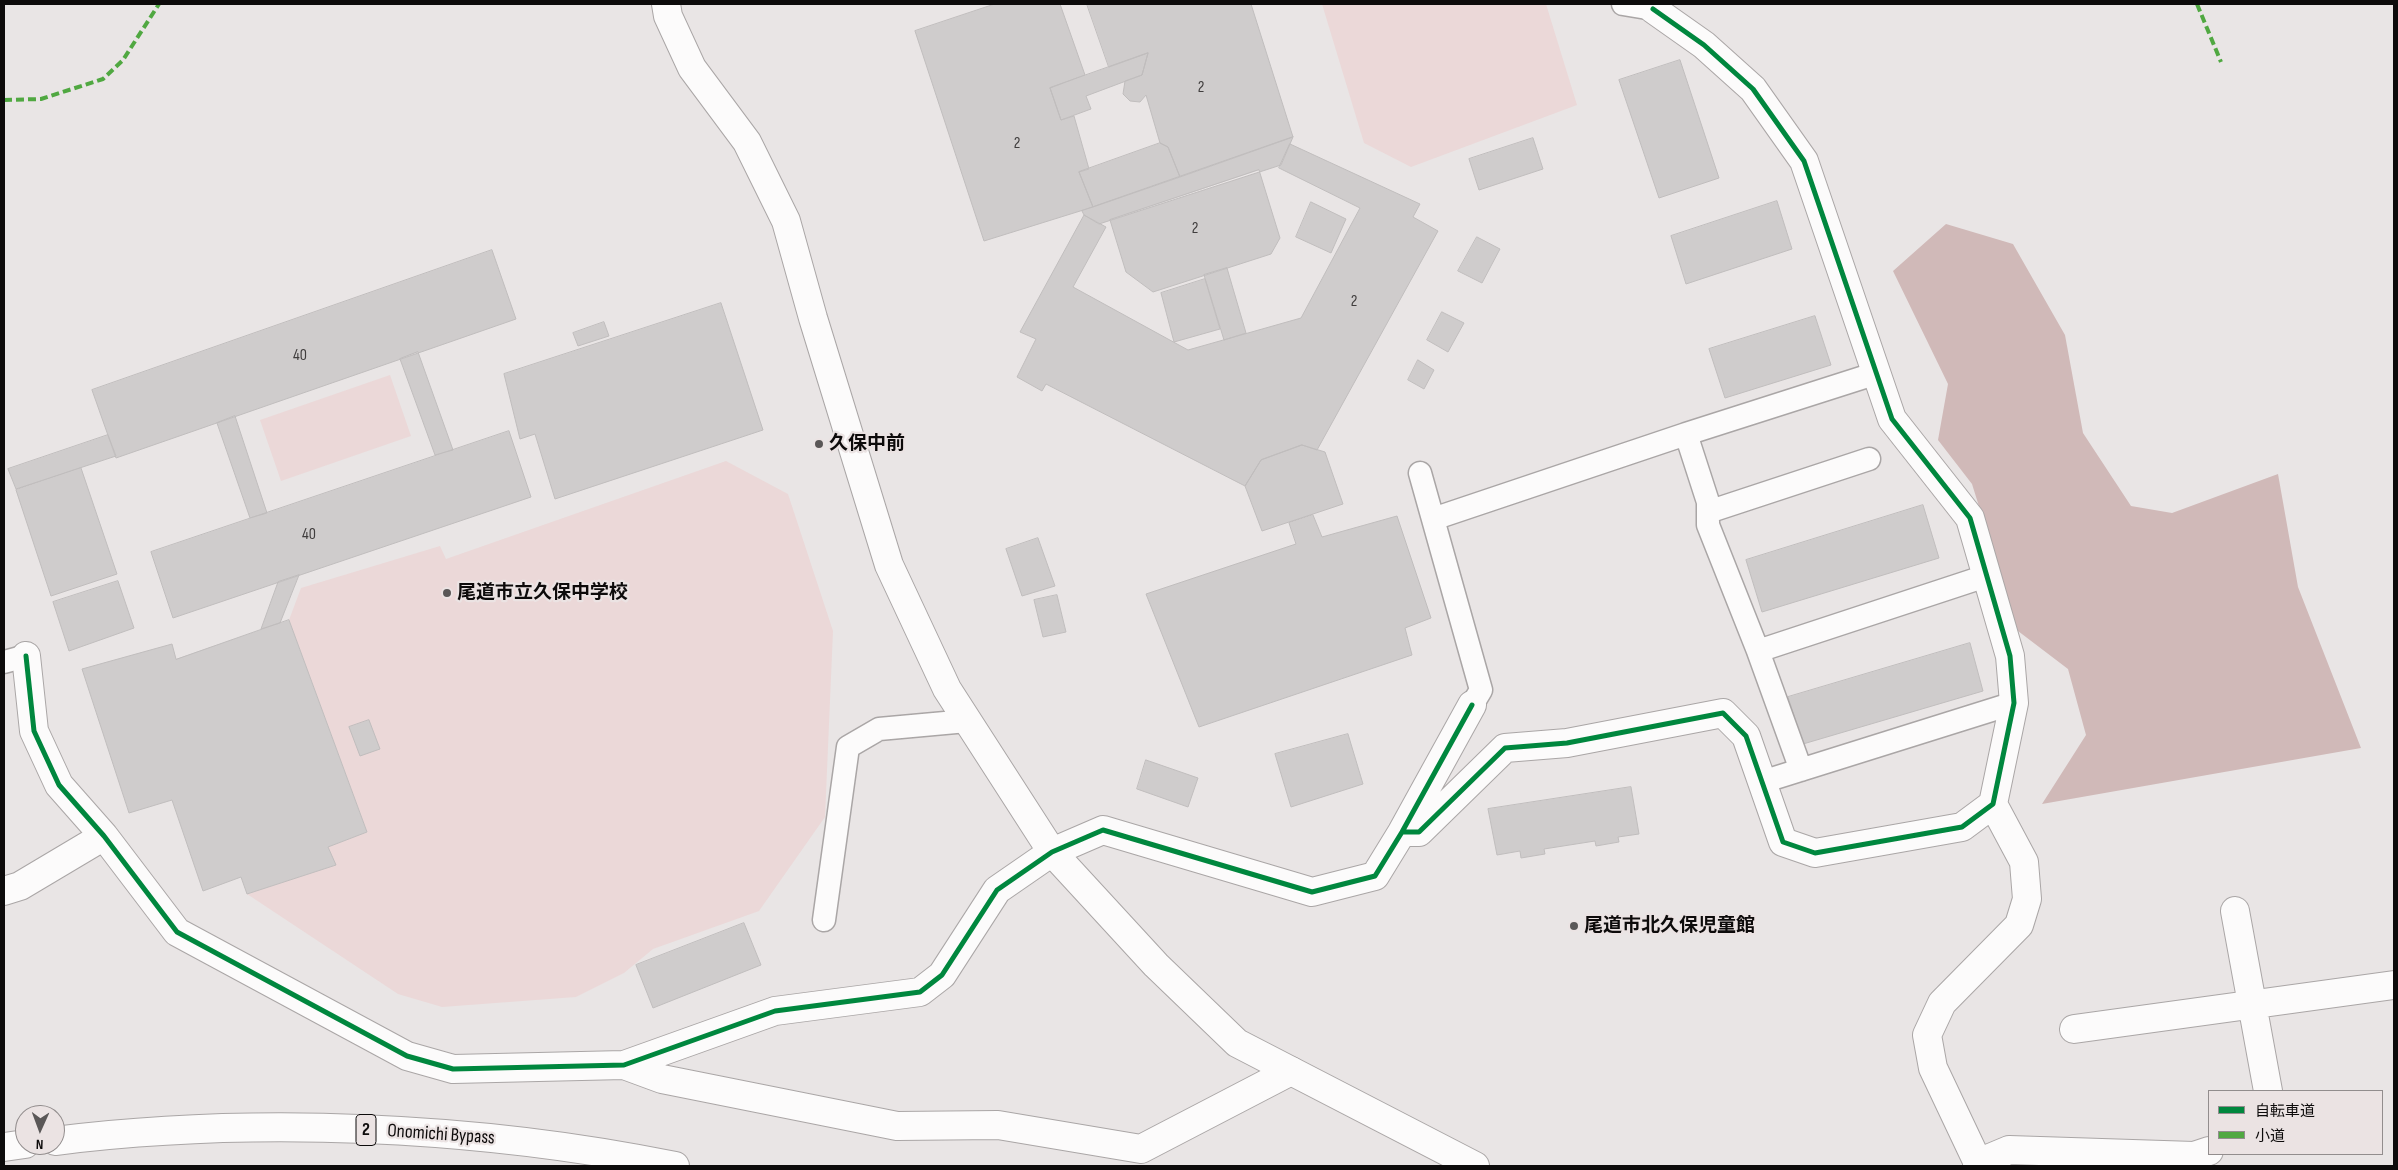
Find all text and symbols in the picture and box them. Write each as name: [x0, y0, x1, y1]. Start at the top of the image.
house number: 2: [1198, 78, 1204, 98]
house number: 2: [1014, 134, 1020, 154]
house number: 2: [1192, 219, 1198, 239]
house number: 2: [1351, 292, 1357, 312]
house number: 40: [293, 346, 307, 366]
place label: 久保中前: [829, 433, 905, 455]
marker: 久保中前: [813, 438, 825, 450]
house number: 40: [302, 525, 316, 545]
place label: 尾道市立久保中学校: [457, 582, 628, 604]
marker: 尾道市立久保中学校: [441, 587, 453, 599]
place label: 尾道市北久保児童館: [1584, 915, 1755, 937]
marker: 尾道市北久保児童館: [1568, 920, 1580, 932]
legend: [2208, 1090, 2383, 1155]
text: 自転車道: [2255, 1102, 2315, 1121]
north arrow: [15, 1105, 65, 1155]
road number: 2: [356, 1114, 376, 1146]
street label: Onomichi Bypass: [387, 1120, 495, 1150]
text: 小道: [2255, 1127, 2285, 1146]
text: N: [35, 1136, 44, 1153]

